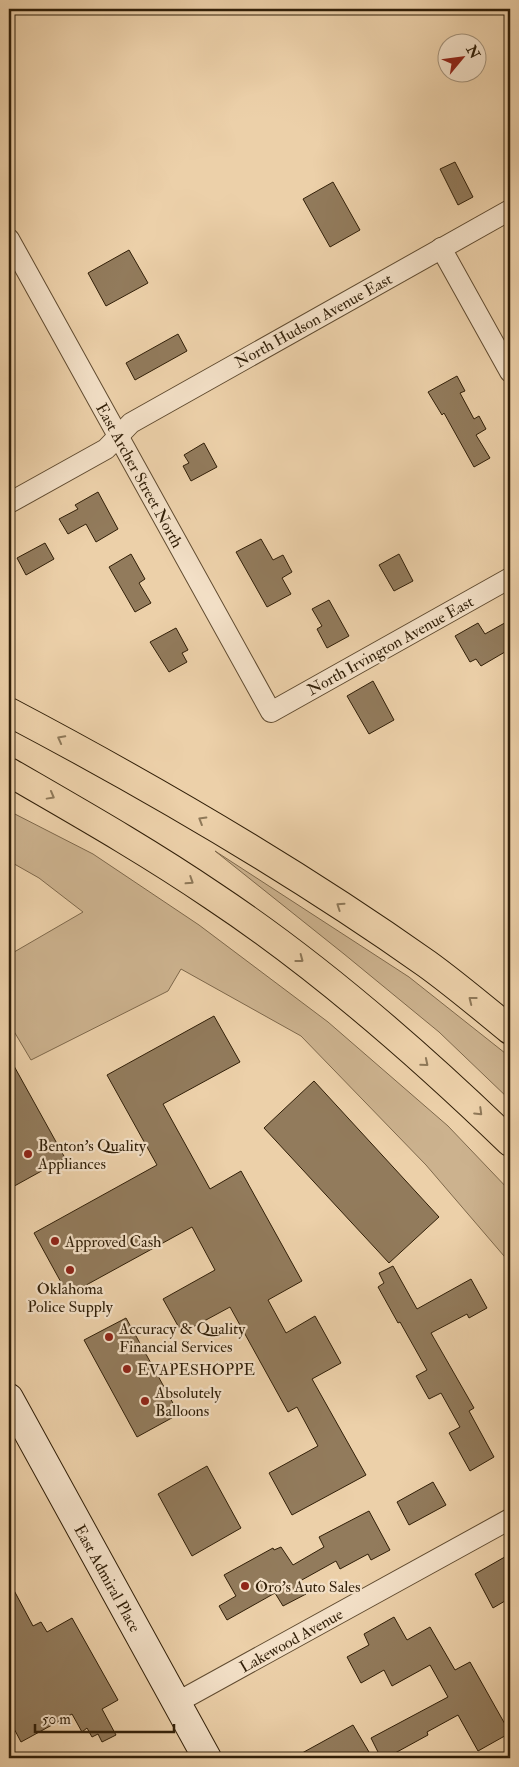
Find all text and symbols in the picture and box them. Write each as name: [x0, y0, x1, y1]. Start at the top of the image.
north arrow: [436, 32, 486, 82]
text: N: [462, 41, 484, 62]
street label: North Hudson Avenue East: [231, 269, 396, 373]
street label: East Archer Street North: [91, 400, 187, 552]
street label: North Irvington Avenue East: [304, 592, 477, 700]
one-way arrow: [57, 735, 66, 745]
one-way arrow: [46, 790, 55, 800]
one-way arrow: [198, 816, 207, 826]
one-way arrow: [185, 874, 194, 884]
one-way arrow: [336, 903, 345, 912]
one-way arrow: [294, 953, 304, 962]
one-way arrow: [469, 997, 478, 1005]
one-way arrow: [420, 1057, 429, 1066]
one-way arrow: [473, 1106, 482, 1115]
place label: Benton's Quality Appliances: [37, 1136, 147, 1175]
marker: Benton's Quality Appliances: [22, 1148, 34, 1160]
place label: Approved Cash: [64, 1232, 162, 1253]
marker: Approved Cash: [49, 1235, 61, 1247]
marker: Oklahoma Police Supply: [64, 1264, 76, 1276]
place label: Oklahoma Police Supply: [27, 1279, 114, 1318]
place label: Accuracy & Quality Financial Services: [118, 1319, 246, 1357]
marker: Accuracy & Quality Financial Services: [103, 1331, 115, 1343]
place label: EVAPESHOPPE: [137, 1360, 255, 1380]
marker: EVAPESHOPPE: [121, 1363, 133, 1375]
place label: Absolutely Balloons: [154, 1383, 222, 1421]
marker: Absolutely Balloons: [139, 1395, 151, 1407]
street label: East Admiral Place: [69, 1521, 145, 1636]
place label: Oro's Auto Sales: [255, 1577, 361, 1597]
marker: Oro's Auto Sales: [239, 1580, 251, 1592]
street label: Lakewood Avenue: [236, 1604, 347, 1678]
scale bar: [35, 1702, 174, 1734]
text: 50 m: [42, 1710, 71, 1729]

